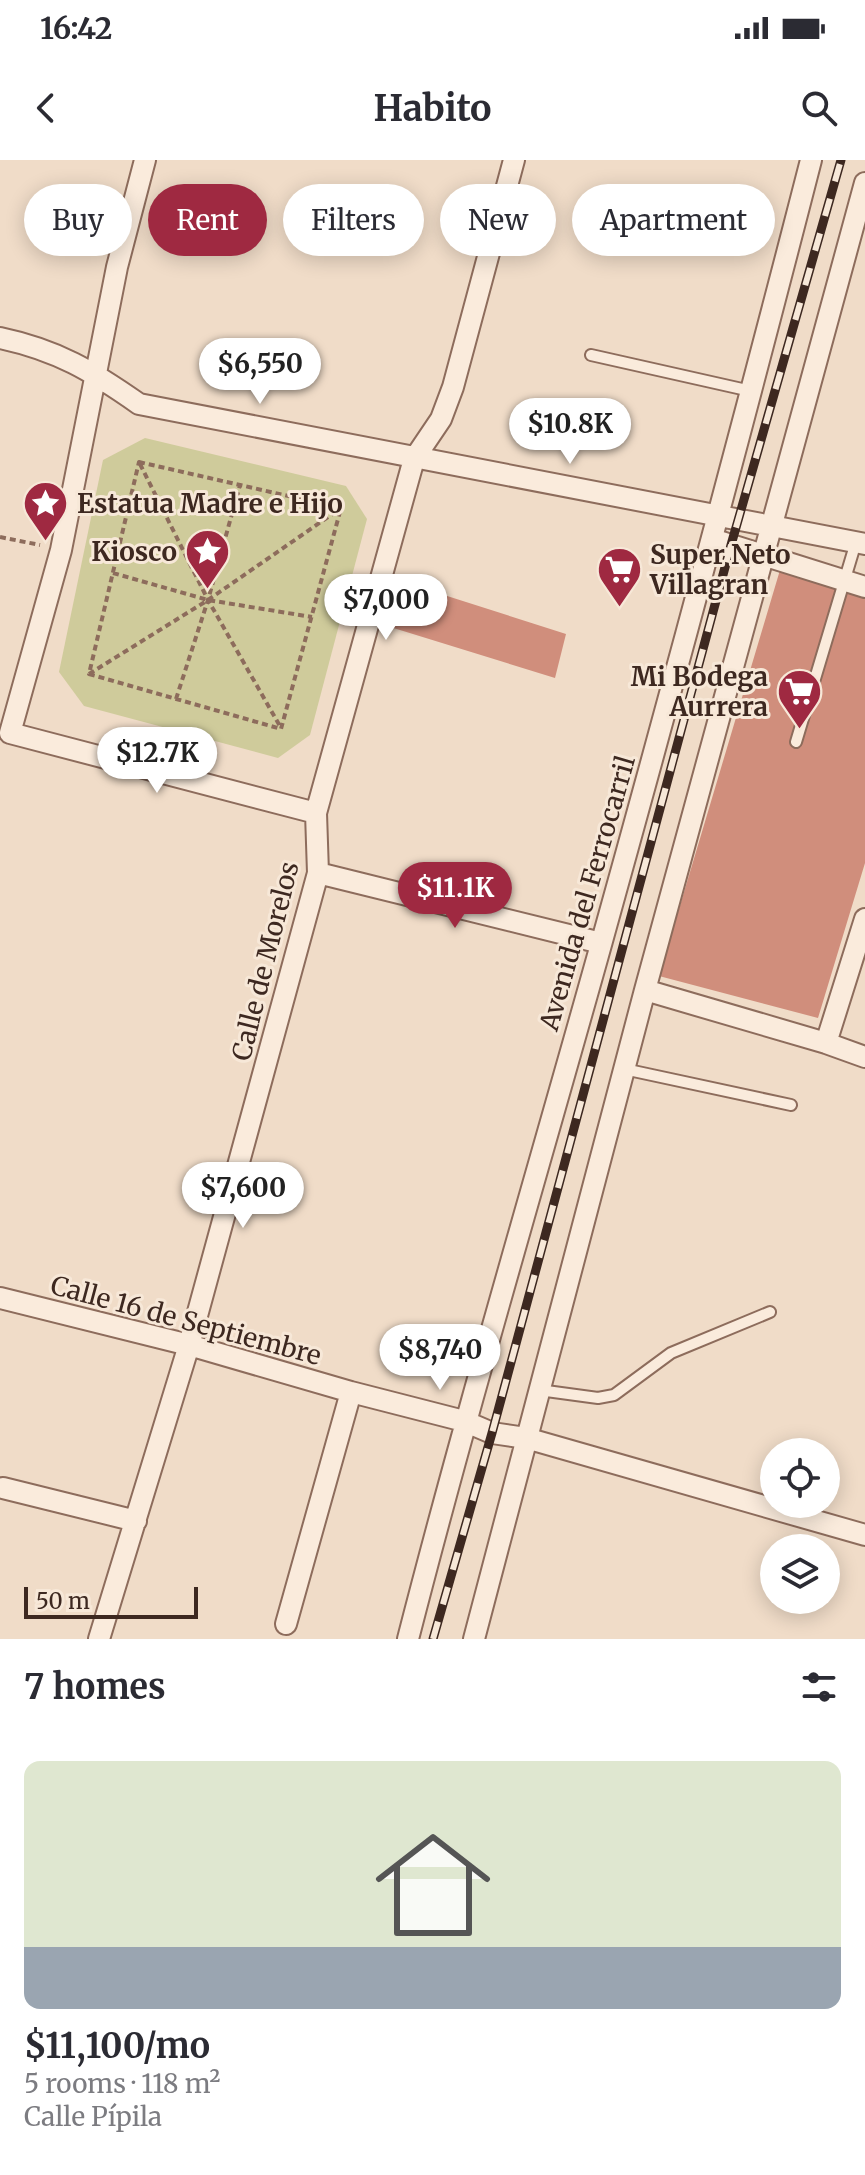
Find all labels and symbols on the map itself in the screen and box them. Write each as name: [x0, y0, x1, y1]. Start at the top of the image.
pin: $6,550: [195, 338, 325, 406]
pin: $10.8K: [505, 398, 635, 466]
place icon: Estatua Madre e Hijo: [22, 479, 70, 542]
place label: Estatua Madre e Hijo: [77, 487, 343, 520]
place icon: Kiosco: [184, 527, 232, 590]
place label: Kiosco: [91, 535, 177, 568]
place label: Super Neto Villagran: [649, 538, 791, 601]
supermarket icon: Super Neto Villagran: [595, 545, 643, 608]
pin: $7,000: [321, 574, 451, 642]
place label: Mi Bodega Aurrera: [631, 660, 768, 723]
supermarket icon: Mi Bodega Aurrera: [775, 667, 823, 730]
pin: $12.7K: [92, 727, 222, 795]
street label: Avenida del Ferrocarril: [532, 752, 642, 1035]
street label: Calle de Morelos: [224, 858, 306, 1064]
pin: $11.1K: [390, 862, 520, 930]
pin: $7,600: [178, 1162, 308, 1230]
street label: Calle 16 de Septiembre: [47, 1268, 325, 1372]
pin: $8,740: [375, 1324, 505, 1392]
scale bar: [24, 1583, 198, 1619]

